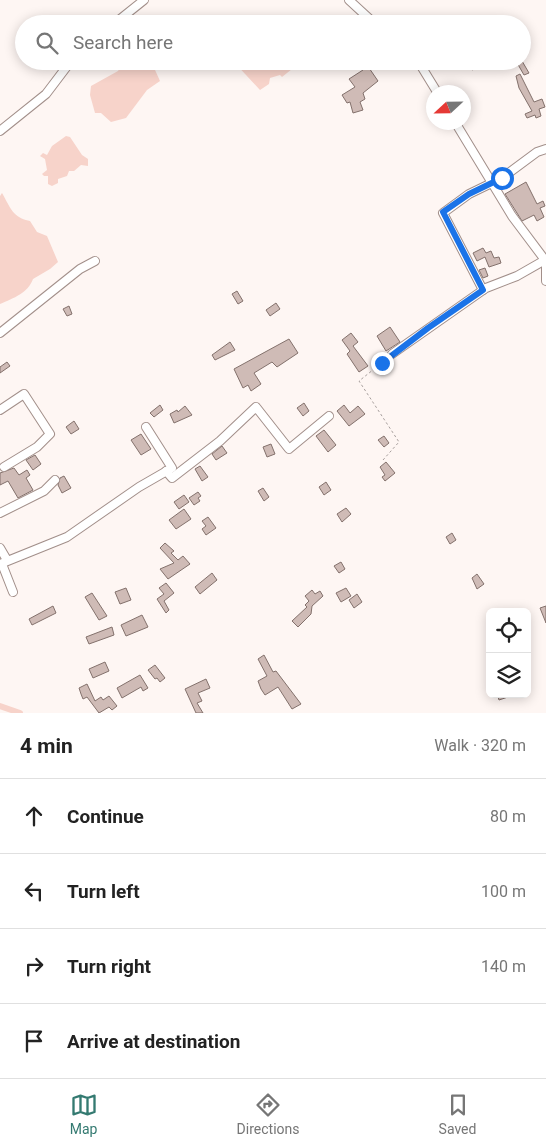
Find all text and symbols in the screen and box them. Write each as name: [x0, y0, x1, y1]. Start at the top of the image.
search box: [15, 15, 531, 70]
icon: search: [33, 29, 61, 57]
text: Search here: [73, 31, 173, 54]
north arrow: [426, 85, 471, 130]
route start: [491, 167, 514, 190]
route end: [371, 352, 394, 375]
map controls: [486, 608, 531, 698]
button: locate: [486, 608, 531, 653]
button: layers: [486, 653, 531, 698]
text: 4 min: [20, 734, 73, 758]
text: Walk · 320 m: [434, 736, 526, 755]
icon: ahead: [20, 802, 48, 830]
text: Continue: [67, 805, 144, 828]
text: 80 m: [490, 807, 526, 826]
icon: left: [20, 877, 48, 905]
text: Turn left: [67, 880, 140, 903]
text: 100 m: [481, 882, 526, 901]
icon: right: [20, 952, 48, 980]
text: Turn right: [67, 955, 151, 978]
text: 140 m: [481, 957, 526, 976]
icon: arrive: [20, 1027, 48, 1055]
text: Arrive at destination: [67, 1030, 240, 1053]
tab: Map: [70, 1091, 98, 1137]
tab: Directions: [237, 1091, 300, 1137]
tab: Saved: [439, 1091, 476, 1137]

